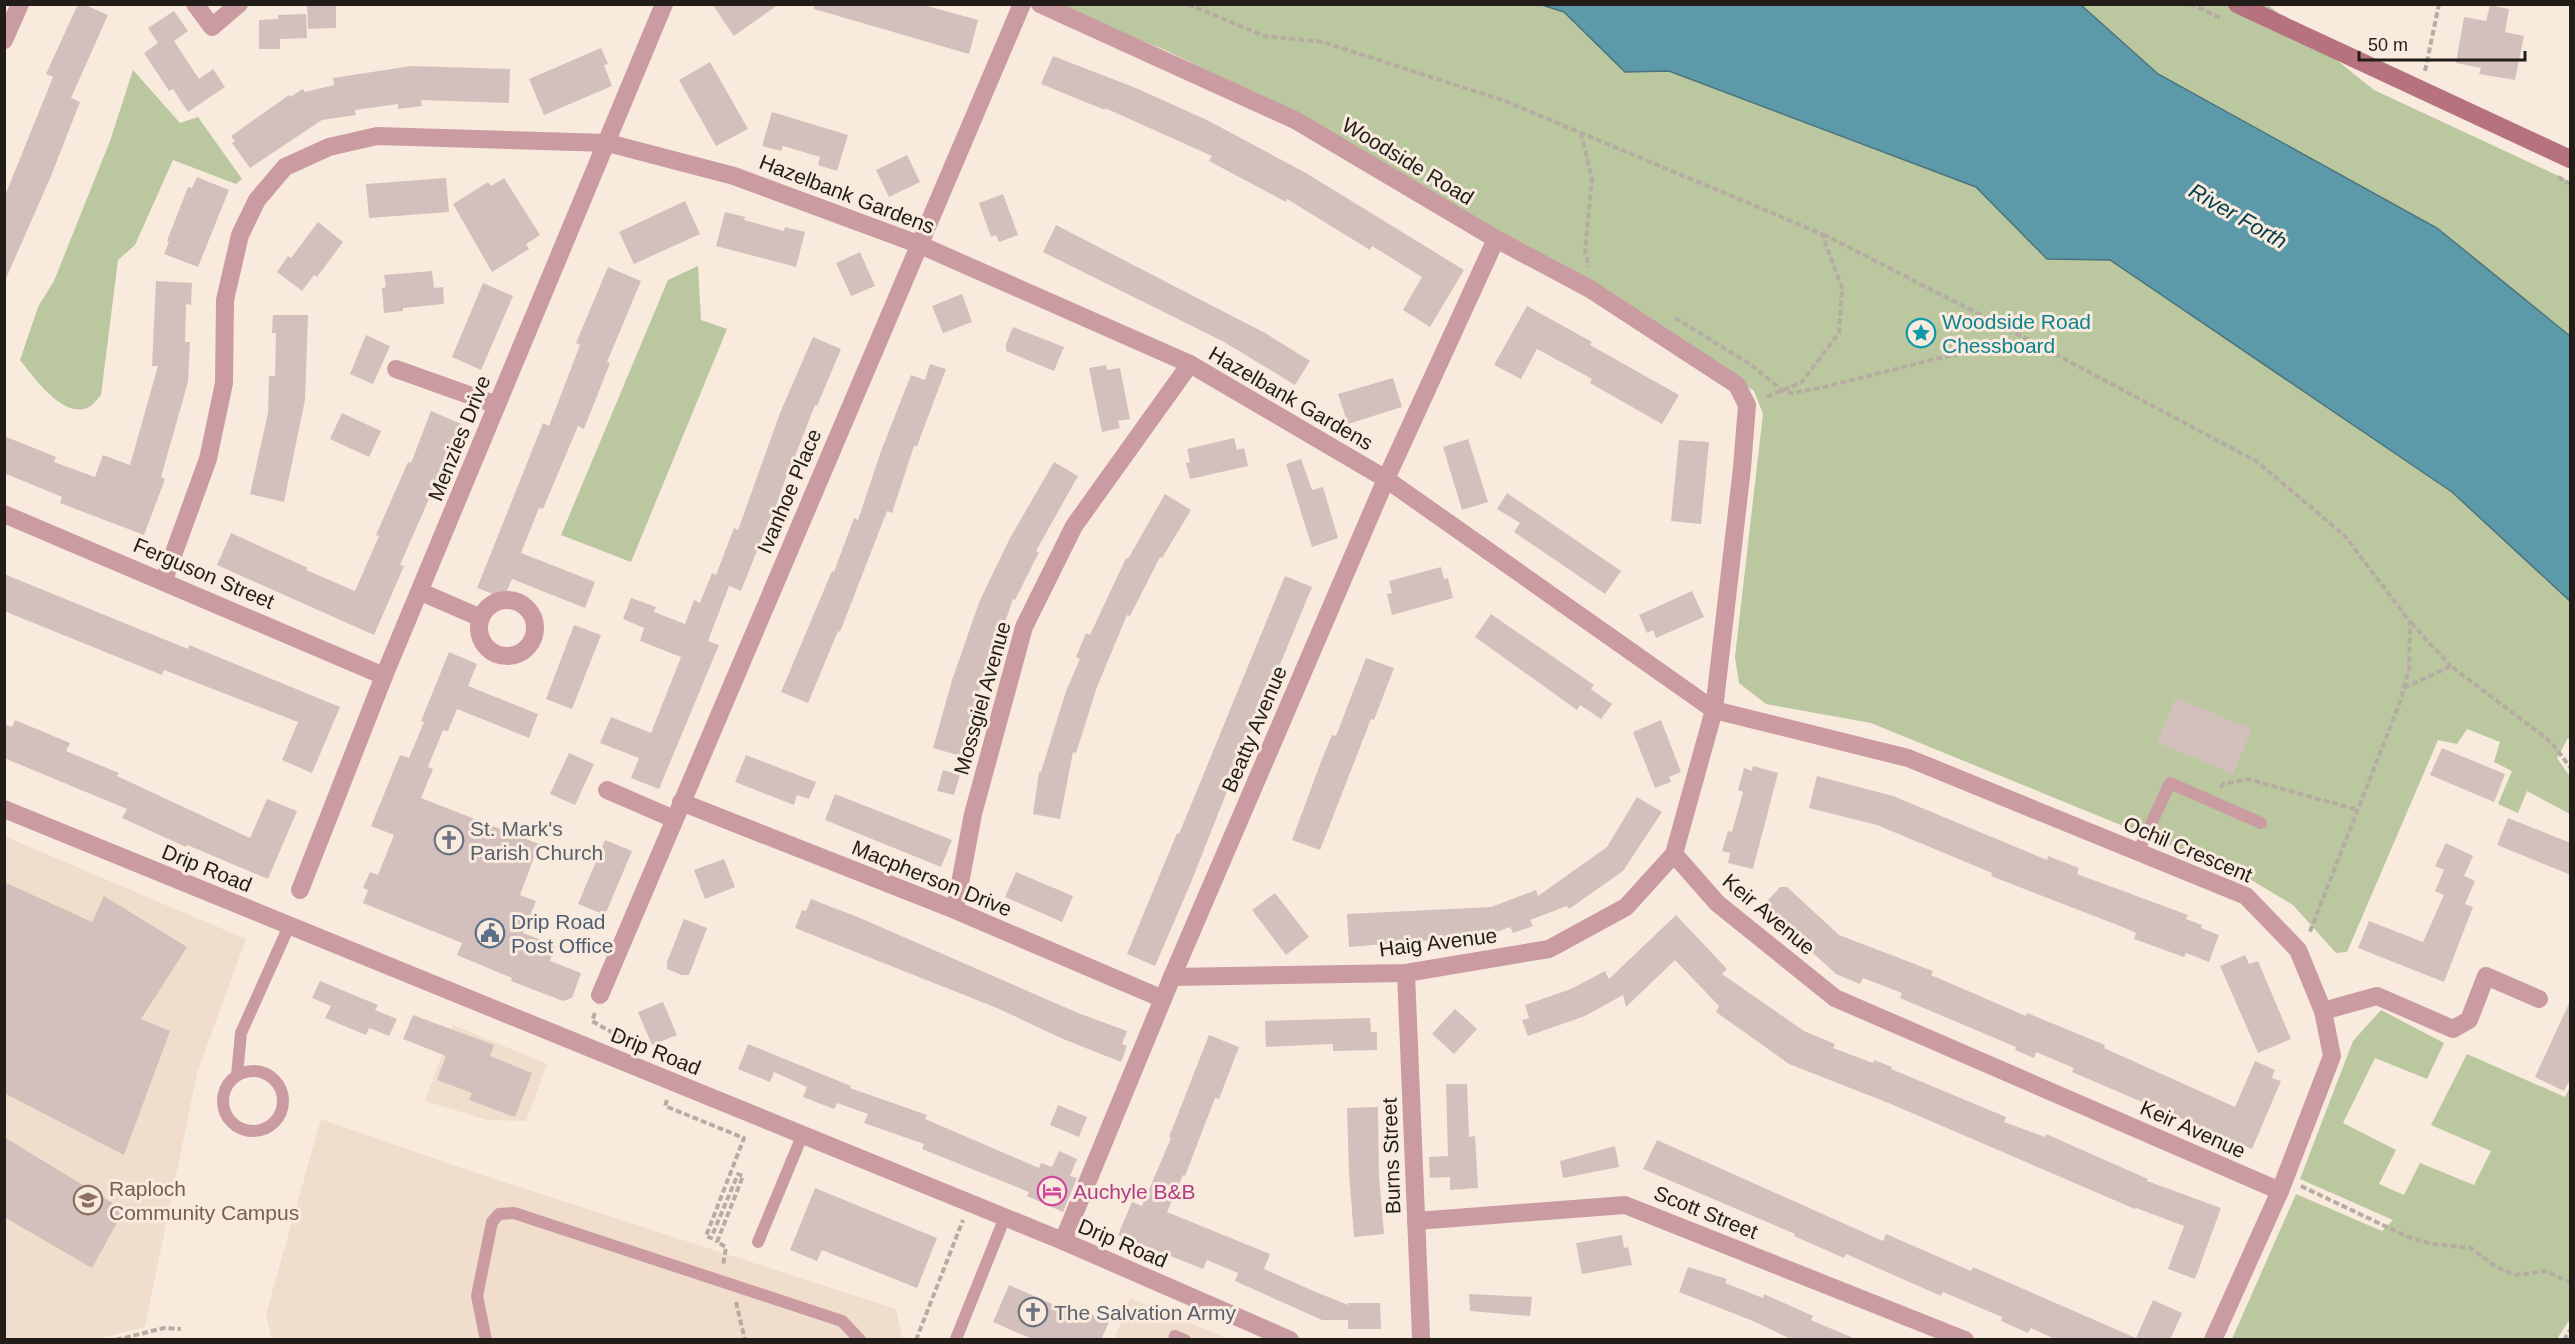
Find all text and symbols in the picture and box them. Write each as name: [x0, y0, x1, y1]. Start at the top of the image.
scale bar: [2359, 24, 2526, 62]
text: 50 m: [2368, 35, 2408, 55]
street label: Woodside Road: [1338, 113, 1478, 209]
street label: Hazelbank Gardens: [756, 150, 938, 238]
water label: River Forth: [2185, 178, 2291, 254]
place label: Woodside Road Chessboard: [1942, 310, 2091, 357]
place icon: Woodside Road Chessboard: [1905, 317, 1937, 349]
street label: Hazelbank Gardens: [1205, 342, 1377, 454]
street label: Menzies Drive: [423, 372, 495, 504]
street label: Ivanhoe Place: [752, 425, 826, 557]
street label: Ferguson Street: [130, 533, 278, 613]
street label: Mossgiel Avenue: [949, 619, 1015, 777]
street label: Beatty Avenue: [1217, 662, 1291, 796]
street label: Ochil Crescent: [2120, 812, 2256, 887]
place label: St. Mark's Parish Church: [470, 817, 603, 864]
church icon: St. Mark's Parish Church: [433, 824, 465, 856]
street label: Macpherson Drive: [849, 835, 1015, 921]
street label: Drip Road: [159, 840, 255, 896]
street label: Keir Avenue: [1718, 869, 1820, 959]
place label: Drip Road Post Office: [511, 910, 613, 957]
public building icon: Drip Road Post Office: [474, 917, 506, 949]
street label: Haig Avenue: [1378, 923, 1498, 961]
street label: Drip Road: [608, 1023, 704, 1079]
street label: Keir Avenue: [2137, 1096, 2249, 1162]
street label: Burns Street: [1377, 1097, 1405, 1215]
hotel icon: Auchyle B&B: [1036, 1175, 1068, 1207]
place label: Raploch Community Campus: [109, 1177, 299, 1224]
place label: Auchyle B&B: [1073, 1180, 1196, 1203]
street label: Scott Street: [1651, 1181, 1761, 1243]
school or university icon: Raploch Community Campus: [72, 1184, 104, 1216]
street label: Drip Road: [1075, 1214, 1171, 1272]
church icon: The Salvation Army: [1017, 1296, 1049, 1328]
place label: The Salvation Army: [1054, 1301, 1237, 1324]

